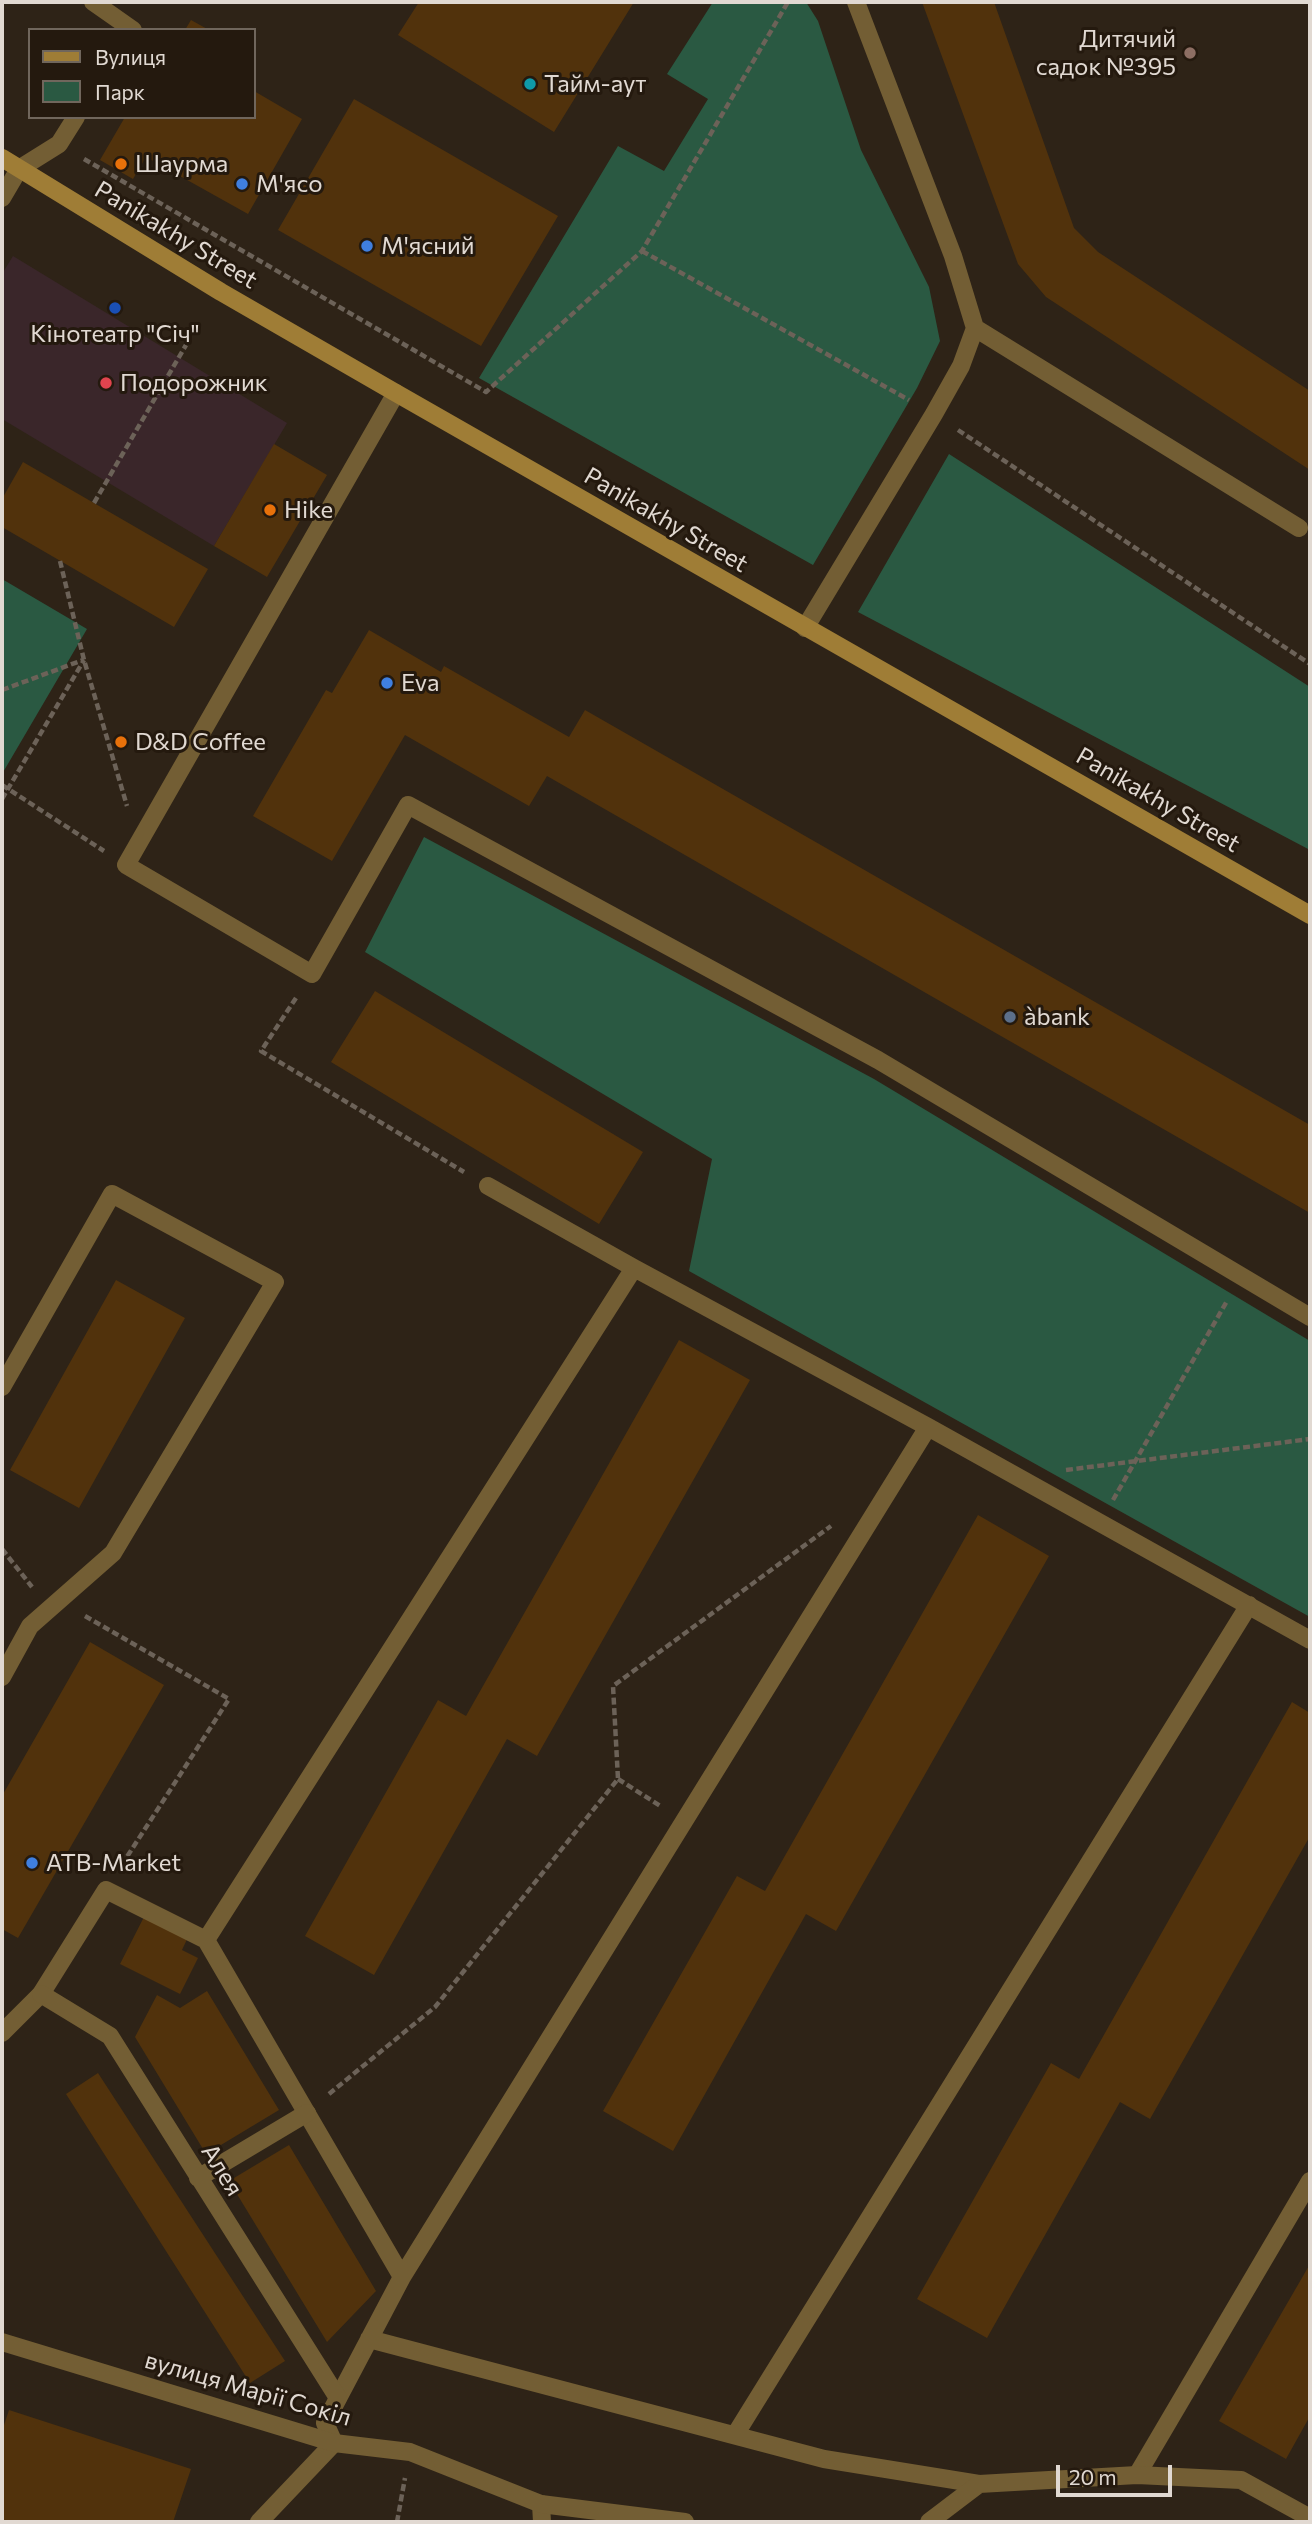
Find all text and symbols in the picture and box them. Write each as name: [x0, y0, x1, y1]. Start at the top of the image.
place label: Дитячий садок №395: [1036, 25, 1176, 81]
legend: [28, 28, 256, 119]
text: Вулиця: [95, 44, 166, 69]
marker: Дитячий садок №395: [1182, 45, 1198, 61]
place label: Тайм-аут: [544, 70, 647, 98]
marker: Тайм-аут: [522, 76, 538, 92]
text: Парк: [95, 79, 145, 104]
place label: Шаурма: [135, 150, 228, 178]
marker: Шаурма: [113, 156, 129, 172]
place label: М'ясо: [256, 170, 323, 198]
street label: Panikakhy Street: [90, 175, 262, 295]
marker: М'ясо: [234, 176, 250, 192]
place label: М'ясний: [381, 232, 475, 260]
marker: М'ясний: [359, 238, 375, 254]
marker: Кінотеатр "Січ": [107, 300, 123, 316]
place label: Кінотеатр "Січ": [30, 320, 200, 348]
place label: Подорожник: [120, 369, 268, 397]
marker: Подорожник: [98, 375, 114, 391]
street label: Panikakhy Street: [579, 461, 753, 579]
place label: Hike: [284, 496, 333, 524]
marker: Hike: [262, 502, 278, 518]
place label: Eva: [401, 669, 439, 697]
marker: Eva: [379, 675, 395, 691]
place label: D&D Coffee: [135, 728, 266, 756]
marker: D&D Coffee: [113, 734, 129, 750]
street label: Panikakhy Street: [1071, 741, 1245, 859]
place label: àbank: [1024, 1003, 1090, 1031]
marker: àbank: [1002, 1009, 1018, 1025]
place label: ATB-Market: [46, 1849, 181, 1877]
marker: ATB-Market: [24, 1855, 40, 1871]
street label: Алея: [195, 2139, 249, 2201]
street label: вулиця Марії Сокіл: [142, 2346, 354, 2432]
scale bar: [1060, 2450, 1176, 2494]
text: 20 m: [1069, 2464, 1117, 2489]

